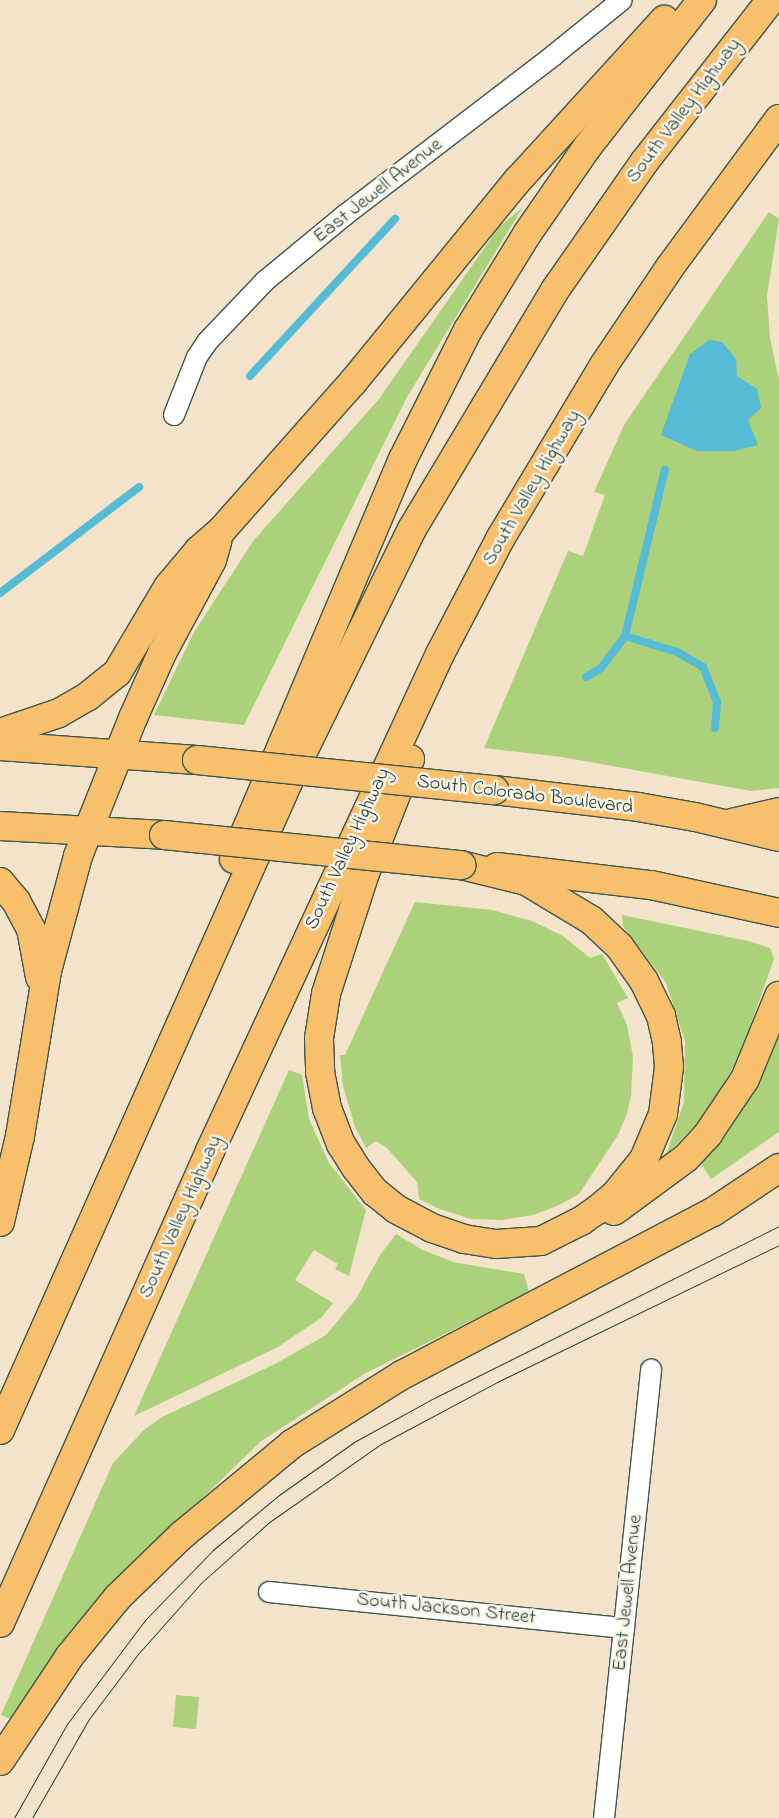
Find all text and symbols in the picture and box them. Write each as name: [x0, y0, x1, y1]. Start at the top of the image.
street label: South Valley Highway: [622, 34, 746, 188]
street label: East Jewell Avenue: [309, 133, 447, 249]
street label: South Valley Highway: [478, 406, 586, 570]
street label: South Valley Highway: [300, 764, 396, 934]
street label: South Colorado Boulevard: [416, 770, 634, 820]
street label: South Valley Highway: [134, 1132, 228, 1302]
street label: East Jewell Avenue: [608, 1514, 648, 1672]
street label: South Jackson Street: [355, 1588, 537, 1630]

